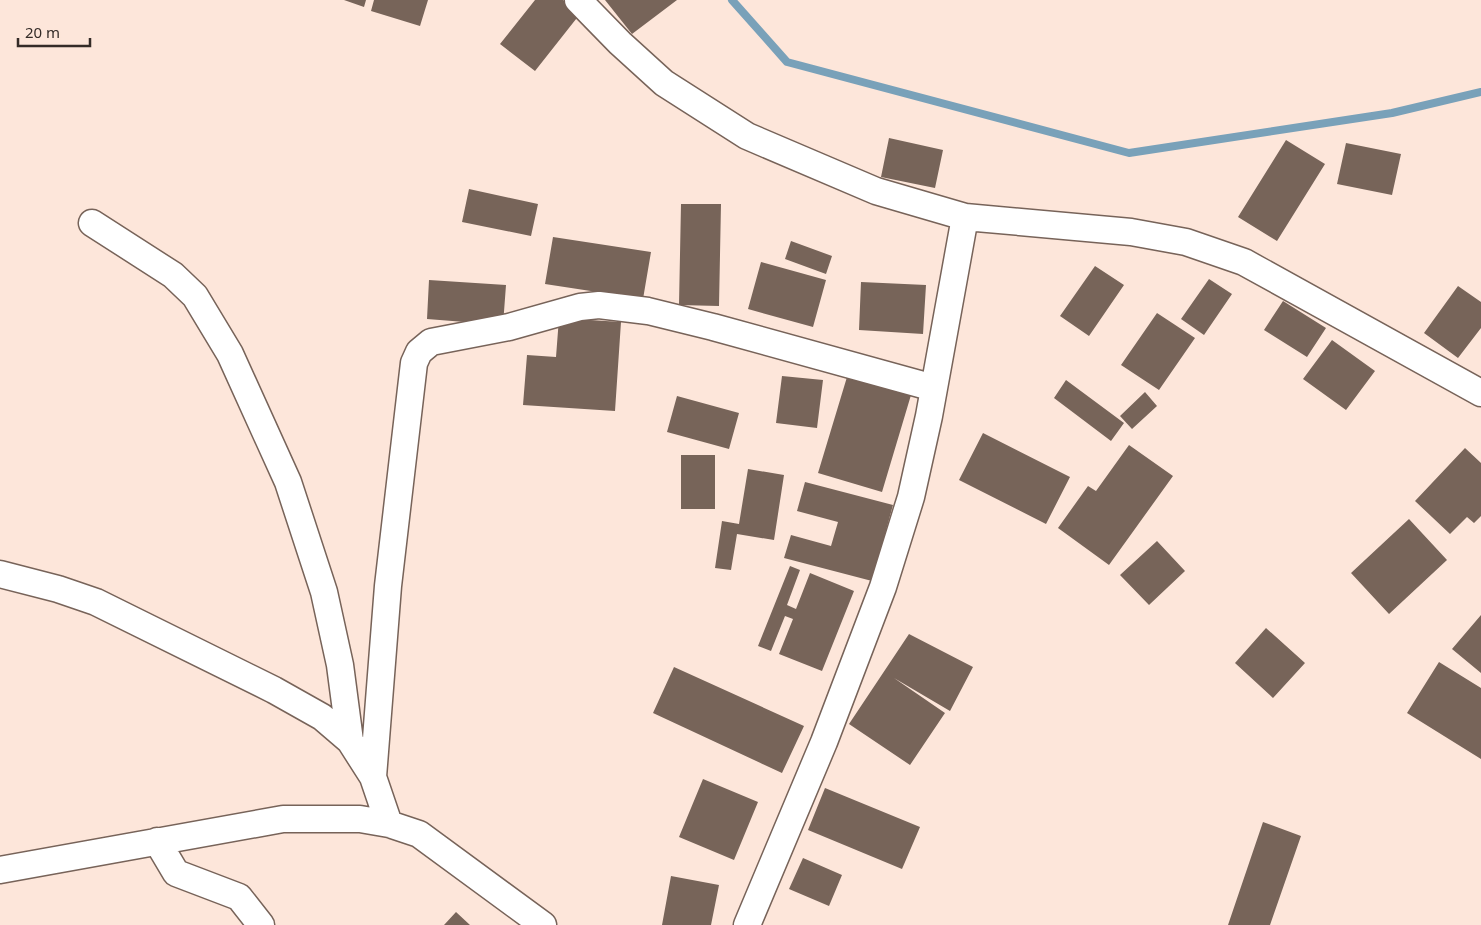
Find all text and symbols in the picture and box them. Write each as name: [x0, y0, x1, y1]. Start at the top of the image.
scale bar: [18, 15, 90, 47]
text: 20 m: [25, 22, 60, 42]

